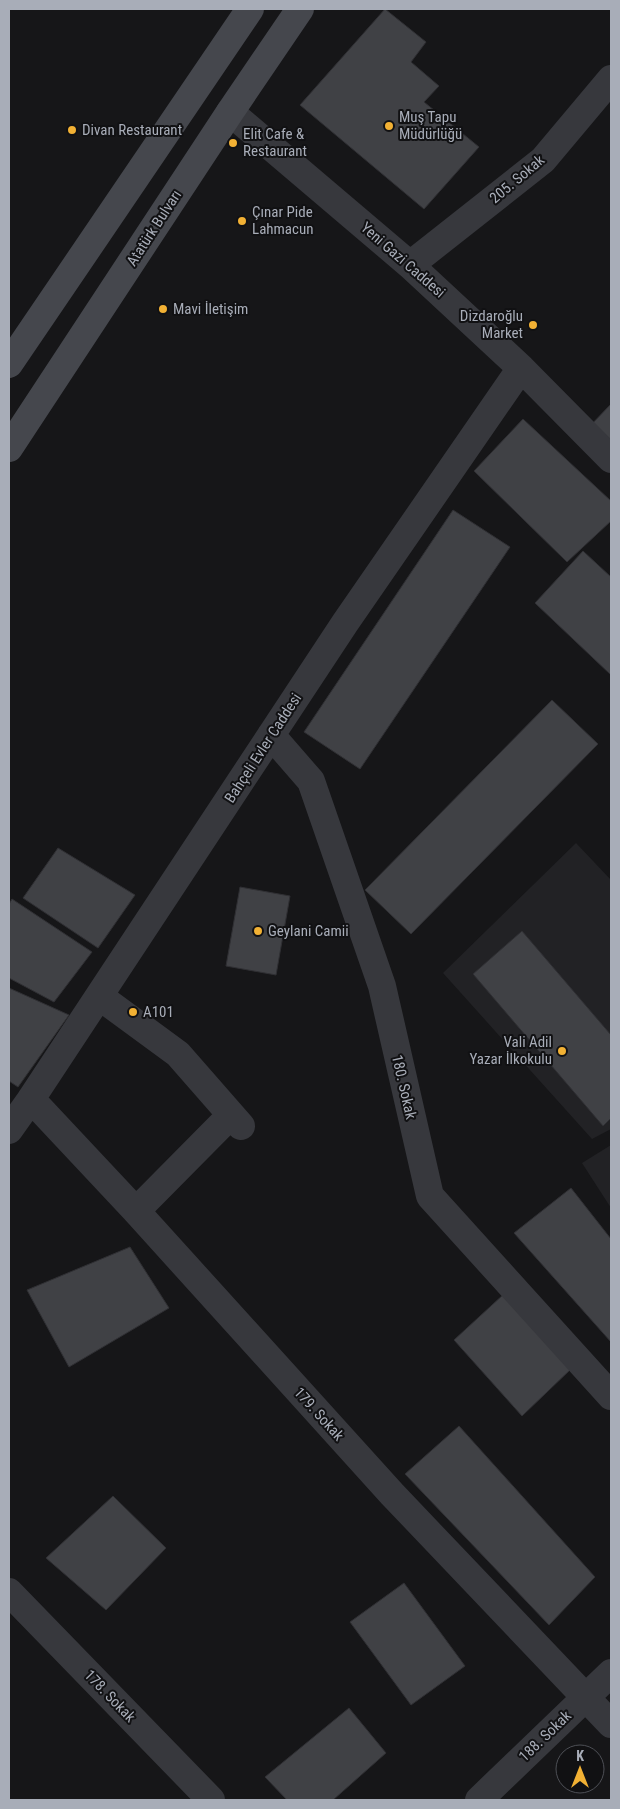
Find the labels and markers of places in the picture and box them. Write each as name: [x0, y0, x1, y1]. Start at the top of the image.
place label: Muş Tapu Müdürlüğü: [399, 108, 462, 143]
marker: Muş Tapu Müdürlüğü: [383, 120, 395, 132]
place label: Divan Restaurant: [82, 121, 182, 139]
marker: Divan Restaurant: [66, 124, 78, 136]
place label: Elit Cafe & Restaurant: [243, 125, 307, 160]
marker: Elit Cafe & Restaurant: [227, 137, 239, 149]
place label: Çınar Pide Lahmacun: [252, 203, 314, 238]
marker: Çınar Pide Lahmacun: [236, 215, 248, 227]
place label: Mavi İletişim: [173, 300, 248, 318]
marker: Mavi İletişim: [157, 303, 169, 315]
place label: Dizdaroğlu Market: [460, 307, 523, 342]
marker: Dizdaroğlu Market: [527, 319, 539, 331]
place label: Geylani Camii: [268, 922, 349, 940]
marker: Geylani Camii: [252, 925, 264, 937]
place label: A101: [143, 1003, 174, 1021]
marker: A101: [127, 1006, 139, 1018]
place label: Vali Adil Yazar İlkokulu: [470, 1033, 552, 1068]
marker: Vali Adil Yazar İlkokulu: [556, 1045, 568, 1057]

